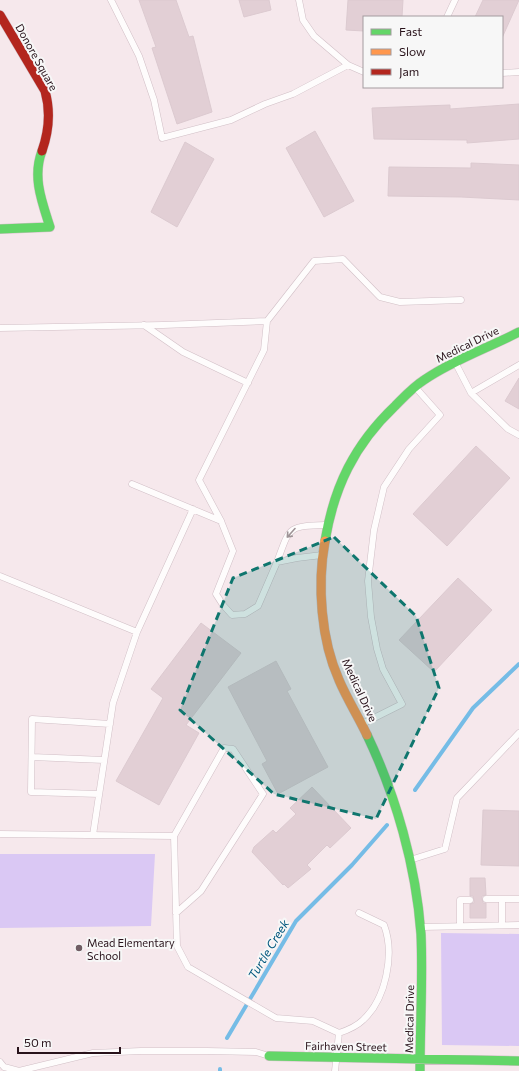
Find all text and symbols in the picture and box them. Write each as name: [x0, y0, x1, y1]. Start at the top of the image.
legend: [363, 16, 503, 88]
street label: Donore Square: [13, 21, 61, 93]
text: Fast: [399, 24, 422, 38]
text: Slow: [399, 44, 426, 58]
text: Jam: [399, 64, 419, 79]
street label: Medical Drive: [434, 323, 501, 365]
one-way arrow: [287, 528, 296, 538]
street label: Medical Drive: [340, 656, 380, 724]
water label: Turtle Creek: [245, 916, 291, 981]
place label: Mead Elementary School: [87, 936, 175, 962]
marker: Mead Elementary School: [74, 943, 84, 953]
street label: Medical Drive: [402, 985, 416, 1053]
scale bar: [18, 1029, 120, 1055]
text: 50 m: [24, 1035, 52, 1049]
street label: Fairhaven Street: [305, 1039, 387, 1053]

